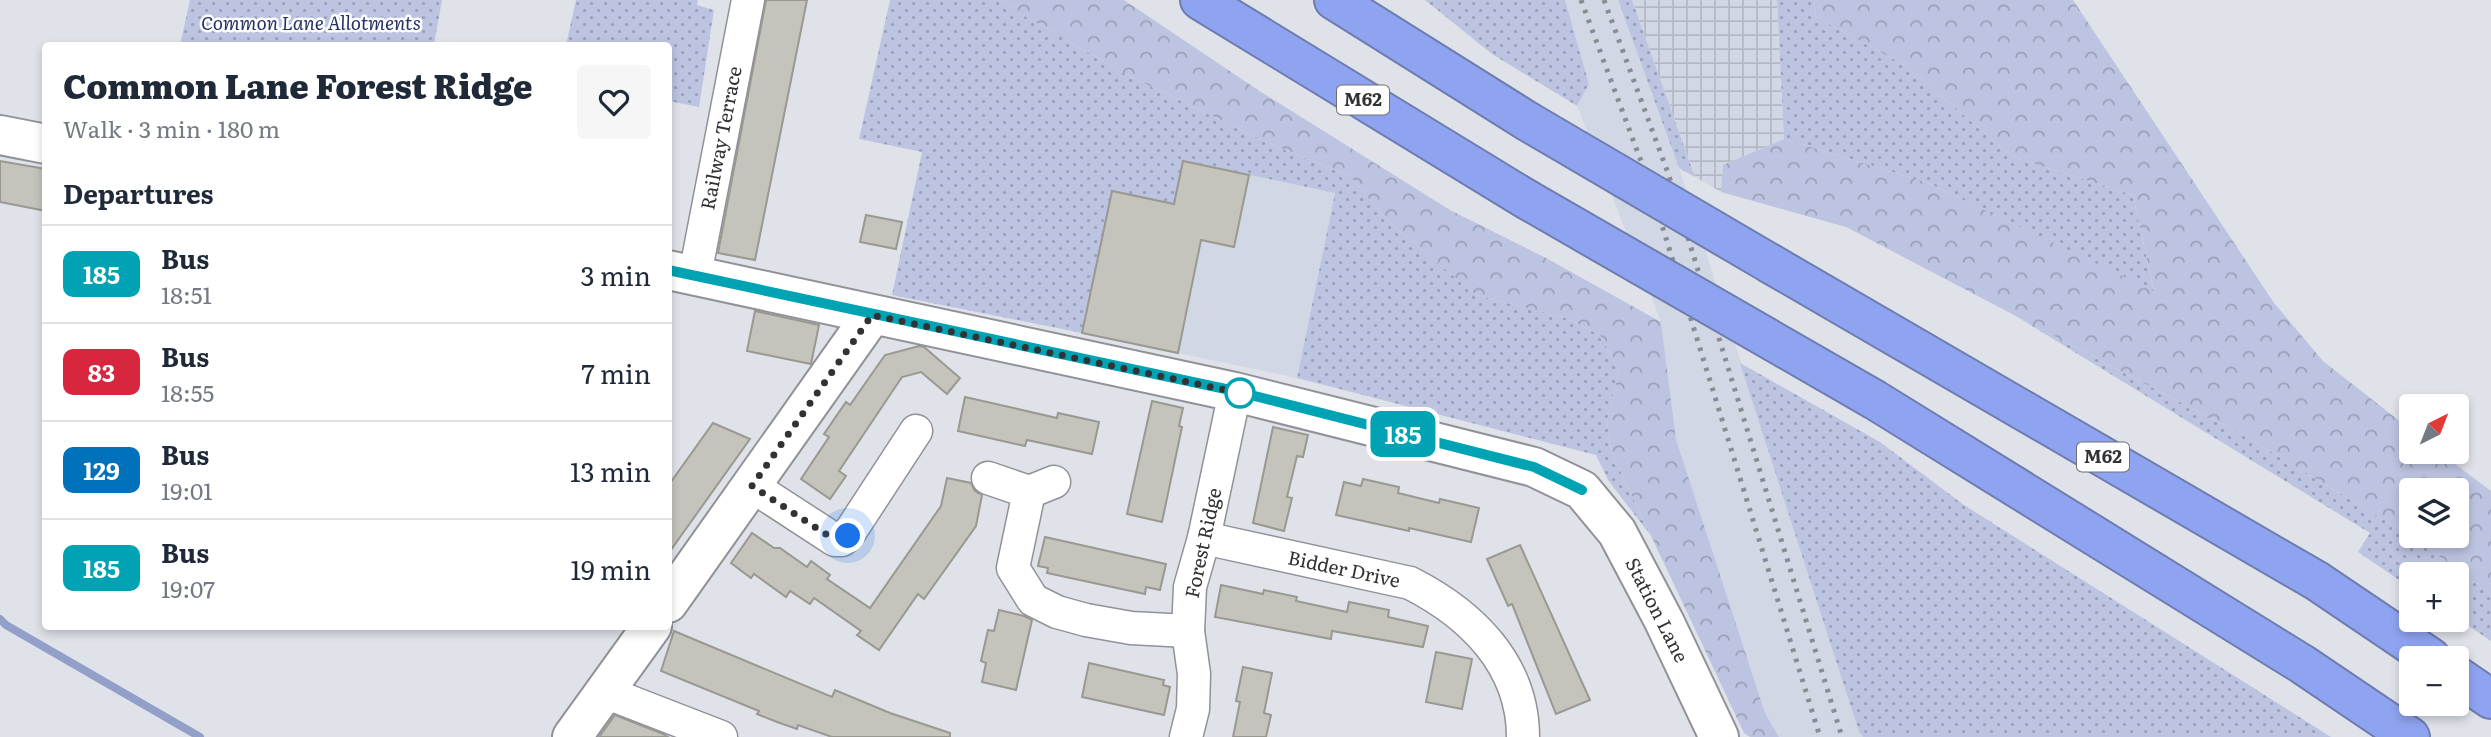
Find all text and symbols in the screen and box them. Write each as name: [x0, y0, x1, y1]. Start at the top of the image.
park label: Common Lane Allotments: [201, 8, 421, 36]
text: Common Lane Forest Ridge: [63, 60, 533, 109]
street label: Railway Terrace: [692, 63, 748, 212]
button: heart: [577, 65, 651, 139]
road number: M62: [1337, 86, 1389, 114]
text: Walk · 3 min · 180 m: [63, 111, 280, 145]
text: Departures: [63, 173, 214, 212]
text: Bus: [161, 238, 209, 277]
text: 3 min: [581, 255, 651, 294]
text: 185: [83, 256, 120, 291]
text: 18:51: [161, 277, 212, 311]
text: Bus: [161, 336, 209, 375]
text: 7 min: [582, 353, 651, 392]
text: 83: [88, 354, 115, 389]
text: 18:55: [161, 375, 214, 409]
unlabelled marker: [1225, 378, 1255, 408]
north arrow: [2399, 394, 2469, 464]
map controls: [2399, 394, 2469, 716]
line badge: 185: [1363, 411, 1443, 457]
text: 185: [1384, 416, 1422, 451]
text: Bus: [161, 434, 209, 473]
road number: M62: [2077, 443, 2129, 472]
text: 13 min: [570, 451, 651, 490]
text: 129: [83, 452, 120, 487]
text: 19:01: [161, 473, 213, 507]
button: layers: [2399, 478, 2469, 548]
street label: Forest Ridge: [1177, 485, 1227, 600]
your location: [830, 518, 865, 553]
text: Bus: [161, 532, 209, 571]
street label: Bidder Drive: [1285, 542, 1403, 594]
text: 19 min: [571, 549, 651, 588]
text: 185: [83, 550, 120, 585]
street label: Station Lane: [1620, 552, 1696, 667]
button: +: [2399, 562, 2469, 632]
text: 19:07: [161, 571, 215, 605]
button: −: [2399, 646, 2469, 716]

